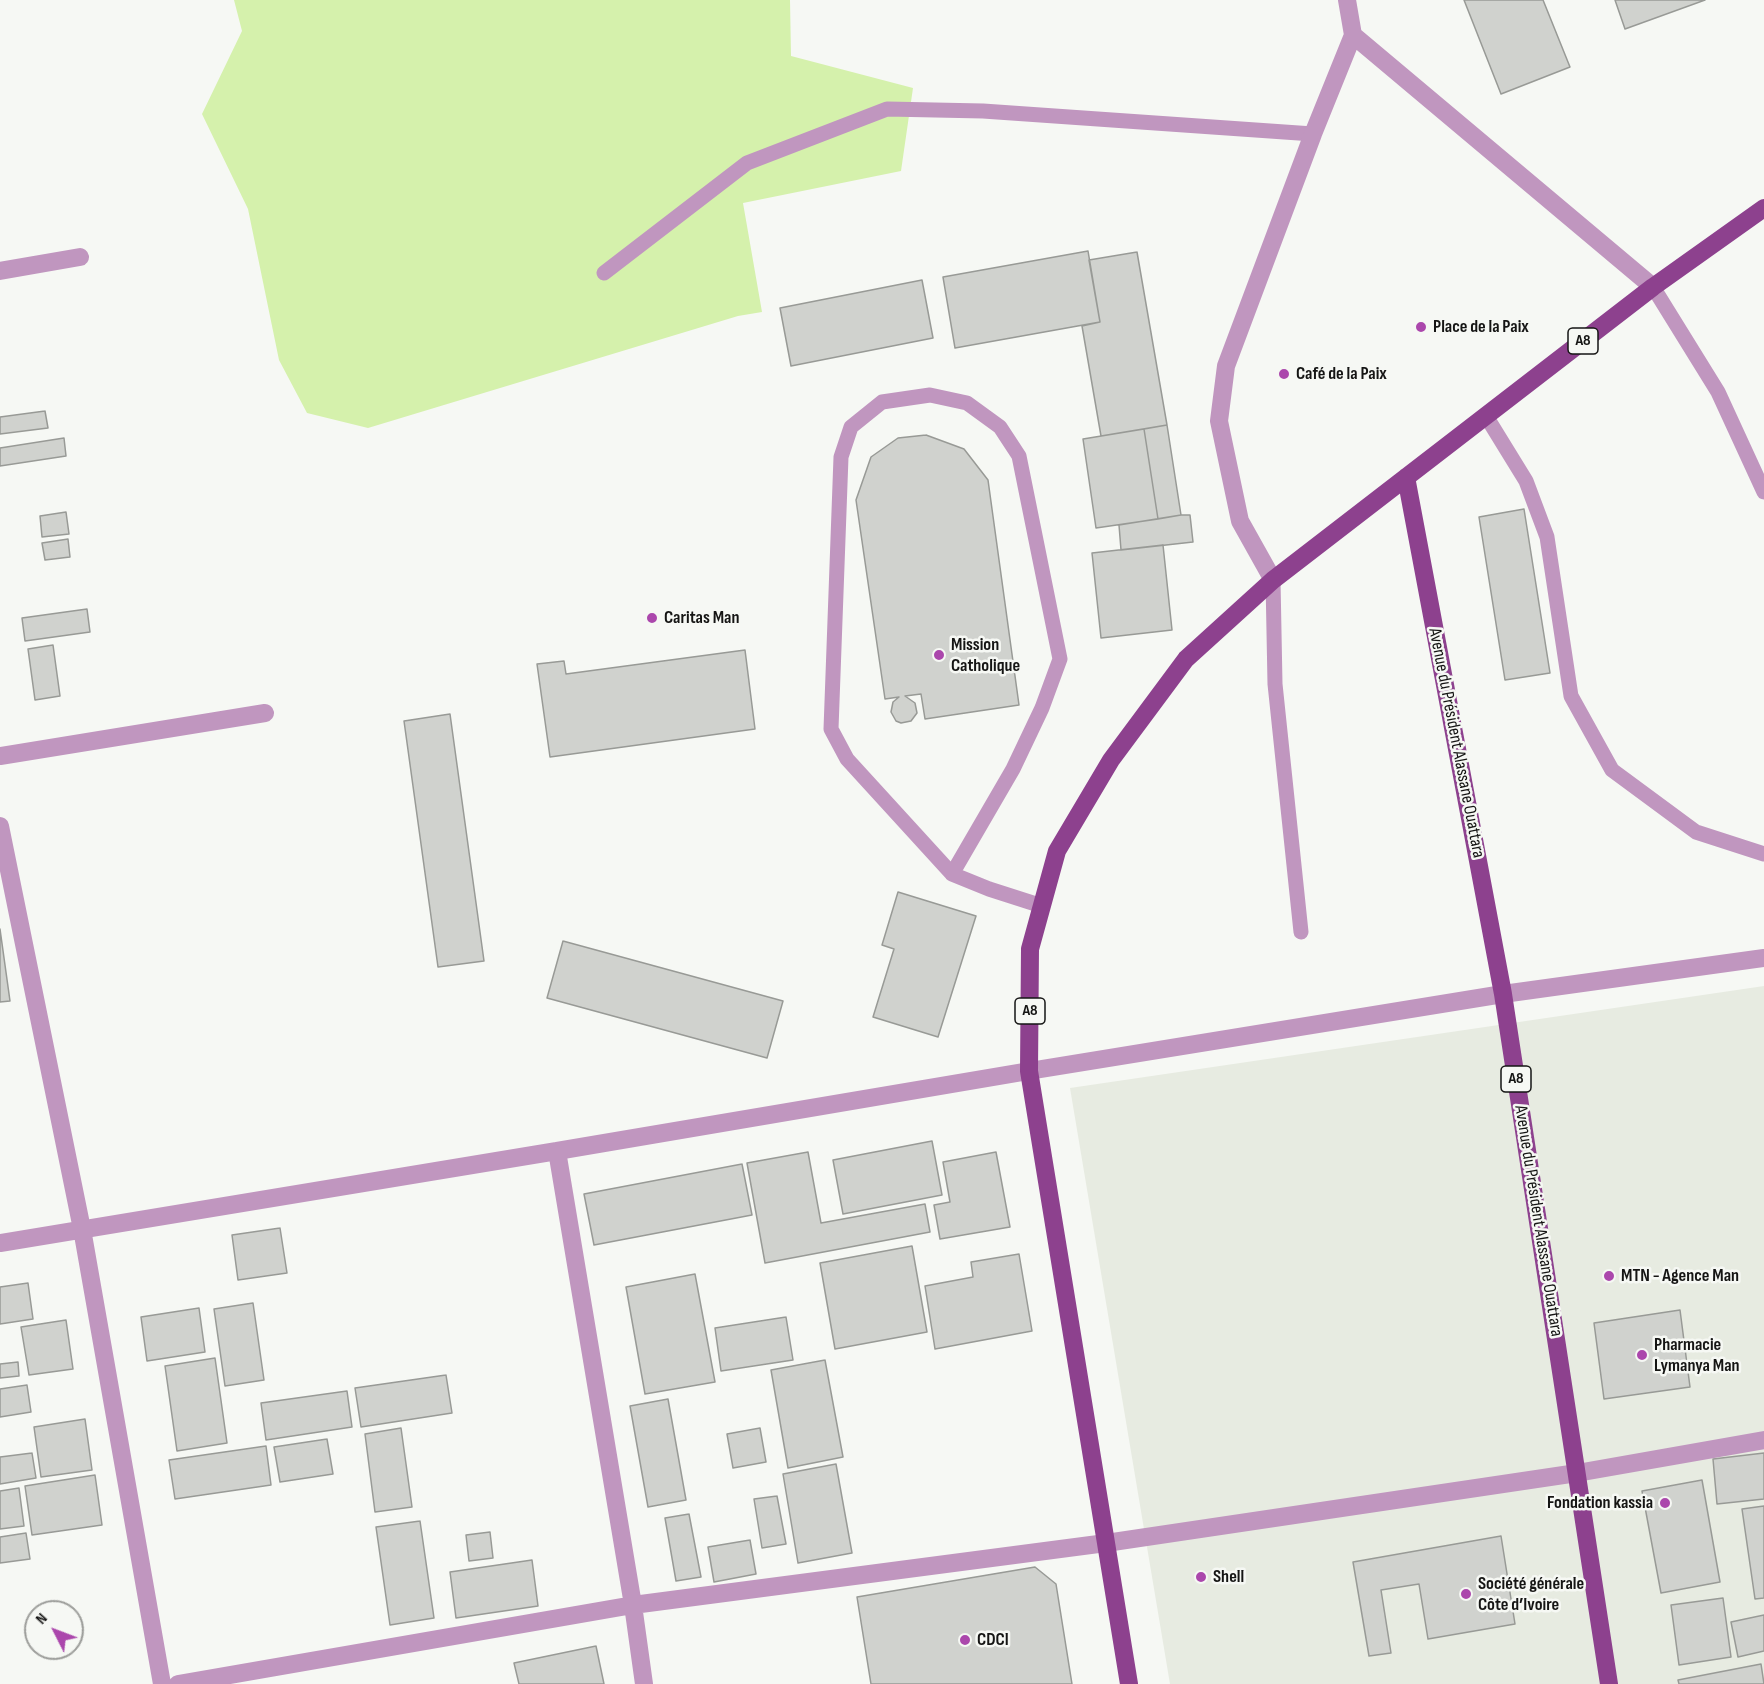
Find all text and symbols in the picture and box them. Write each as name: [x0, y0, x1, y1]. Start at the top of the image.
place label: Place de la Paix: [1433, 316, 1529, 338]
marker: Place de la Paix: [1414, 320, 1428, 334]
road number: A8: [1568, 328, 1598, 354]
place label: Café de la Paix: [1296, 363, 1387, 385]
marker: Café de la Paix: [1277, 367, 1291, 381]
place label: Caritas Man: [664, 607, 739, 629]
marker: Caritas Man: [645, 611, 659, 625]
street label: Avenue du Président Alassane Ouattara: [1423, 626, 1489, 860]
place label: Mission Catholique: [951, 634, 1020, 676]
marker: Mission Catholique: [932, 648, 946, 662]
road number: A8: [1015, 998, 1045, 1024]
road number: A8: [1501, 1066, 1531, 1092]
street label: Avenue du Président Alassane Ouattara: [1509, 1104, 1567, 1338]
place label: MTN - Agence Man: [1621, 1265, 1739, 1287]
marker: MTN - Agence Man: [1602, 1269, 1616, 1283]
place label: Pharmacie Lymanya Man: [1654, 1334, 1740, 1376]
marker: Pharmacie Lymanya Man: [1635, 1348, 1649, 1362]
place label: Fondation kassia: [1547, 1492, 1653, 1514]
marker: Fondation kassia: [1658, 1496, 1672, 1510]
place label: Shell: [1213, 1566, 1244, 1588]
marker: Shell: [1194, 1570, 1208, 1584]
place label: Société générale Côte d’Ivoire: [1478, 1573, 1584, 1616]
marker: Société générale Côte d’Ivoire: [1459, 1587, 1473, 1601]
north arrow: [24, 1600, 84, 1660]
text: N: [32, 1609, 52, 1628]
place label: CDCI: [977, 1629, 1009, 1651]
marker: CDCI: [958, 1633, 972, 1647]

